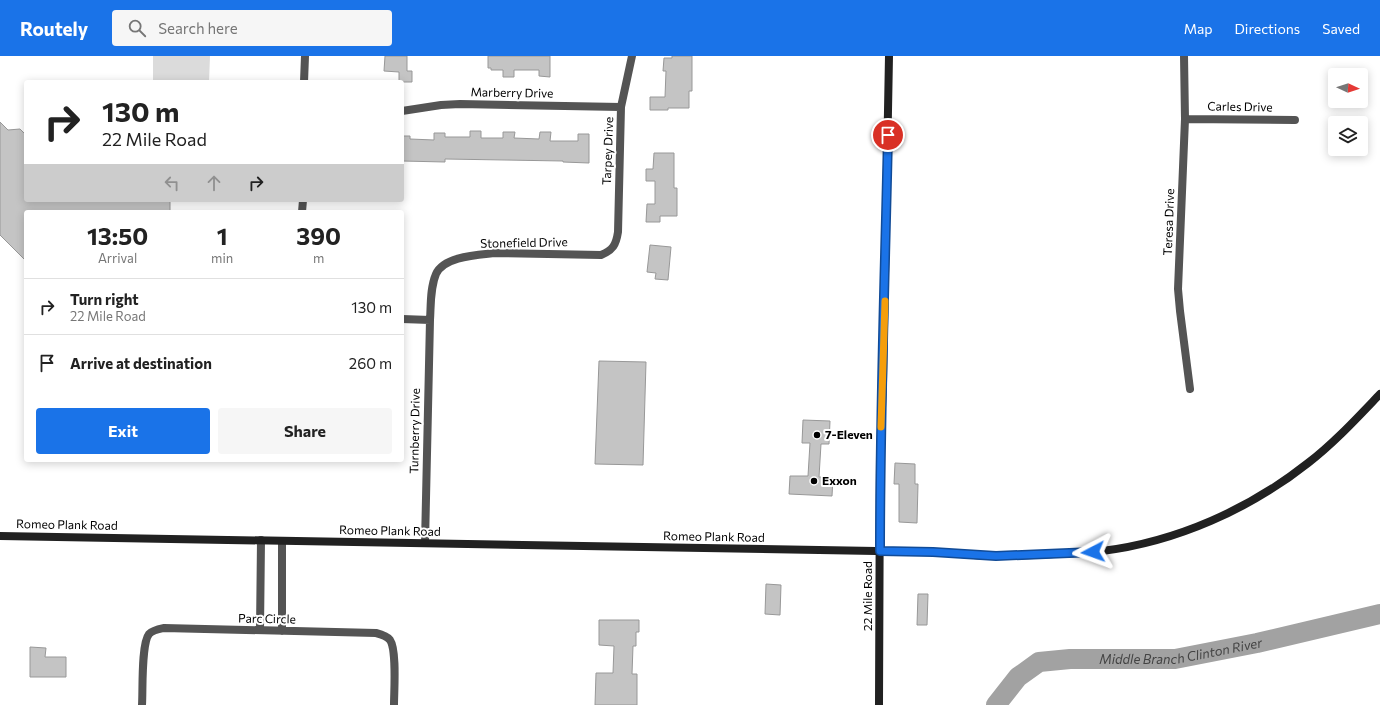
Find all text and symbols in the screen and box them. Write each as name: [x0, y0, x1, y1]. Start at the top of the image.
search box: [112, 10, 392, 46]
text: Routely: [20, 17, 88, 40]
icon: search: [126, 17, 148, 39]
text: Search here: [158, 19, 238, 37]
text: Map: [1184, 20, 1213, 37]
text: Directions: [1235, 20, 1300, 37]
text: Saved: [1322, 20, 1360, 37]
north arrow: [1328, 68, 1368, 108]
map controls: [1328, 68, 1368, 156]
street label: Marberry Drive: [470, 84, 554, 100]
text: 130 m: [102, 94, 179, 128]
icon: right: [36, 96, 88, 148]
street label: Carles Drive: [1207, 98, 1273, 114]
street label: Tarpey Drive: [599, 116, 615, 185]
button: layers: [1328, 116, 1368, 156]
pin: [871, 118, 905, 152]
icon: arrive: [877, 124, 899, 146]
text: 22 Mile Road: [102, 128, 207, 150]
icon: left: [161, 172, 183, 194]
icon: ahead: [203, 172, 225, 194]
icon: right: [245, 172, 267, 194]
street label: Teresa Drive: [1160, 188, 1176, 256]
text: 13:50: [87, 221, 148, 250]
text: 1: [217, 221, 228, 250]
text: 390: [296, 221, 341, 250]
street label: Stonefield Drive: [480, 234, 568, 250]
text: Arrival: [98, 250, 137, 266]
text: min: [211, 250, 233, 266]
text: m: [313, 250, 324, 266]
text: Turn right: [70, 290, 139, 308]
icon: right: [36, 296, 58, 318]
text: 130 m: [351, 298, 392, 316]
text: 22 Mile Road: [70, 308, 146, 324]
icon: arrive: [36, 352, 58, 374]
text: Arrive at destination: [70, 354, 212, 372]
text: 260 m: [349, 354, 392, 372]
street label: Turnberry Drive: [406, 388, 422, 474]
button: Exit: [36, 408, 210, 454]
button: Share: [218, 408, 392, 454]
place label: 7-Eleven: [825, 427, 873, 441]
marker: 7-Eleven: [812, 430, 822, 440]
place label: Exxon: [822, 473, 857, 487]
marker: Exxon: [809, 476, 819, 486]
street label: Romeo Plank Road: [16, 516, 118, 532]
street label: Romeo Plank Road: [339, 522, 441, 538]
street label: Romeo Plank Road: [663, 528, 765, 544]
position arrow: [1072, 531, 1114, 573]
street label: 22 Mile Road: [860, 561, 874, 631]
street label: Parc Circle: [238, 610, 296, 626]
water label: Middle Branch Clinton River: [1099, 634, 1265, 667]

